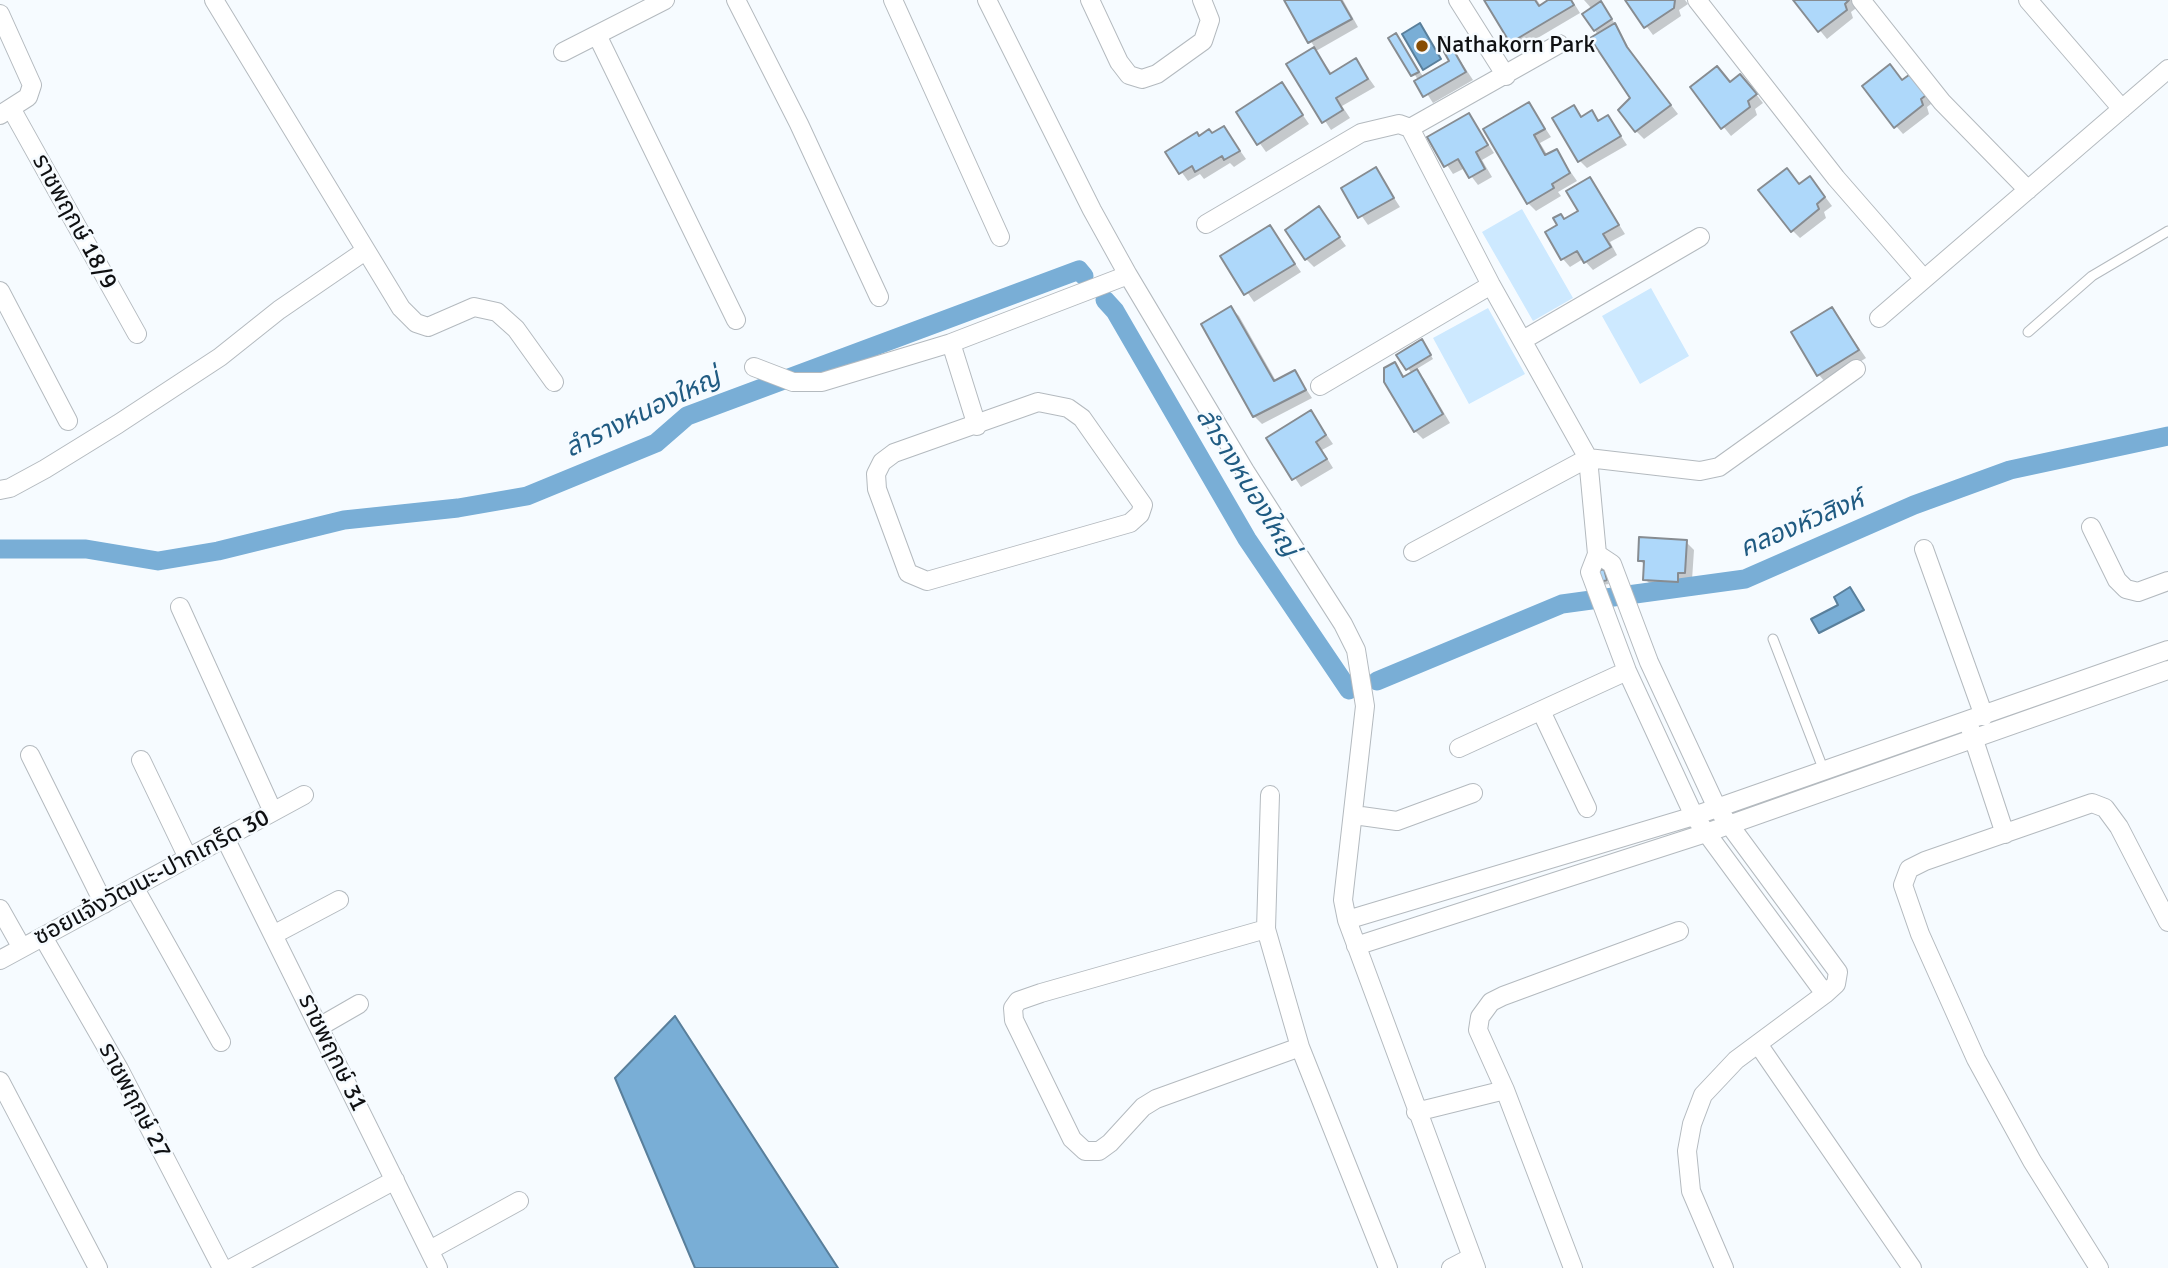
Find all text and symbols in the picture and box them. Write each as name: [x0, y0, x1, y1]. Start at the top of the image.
place label: Nathakorn Park: [1436, 32, 1595, 60]
marker: Nathakorn Park: [1414, 38, 1430, 54]
street label: ราชพฤกษ์ 18/9: [25, 149, 123, 295]
water label: ลำรางหนองใหญ่: [560, 363, 726, 465]
water label: ลำรางหนองใหญ่: [1188, 403, 1304, 563]
water label: คลองหัวสิงห์: [1735, 485, 1869, 565]
street label: ซอยแจ้งวัฒนะ-ปากเกร็ด 30: [29, 804, 275, 952]
street label: ราชพฤกษ์ 31: [291, 990, 373, 1116]
street label: ราชพฤกษ์ 27: [92, 1038, 176, 1164]

